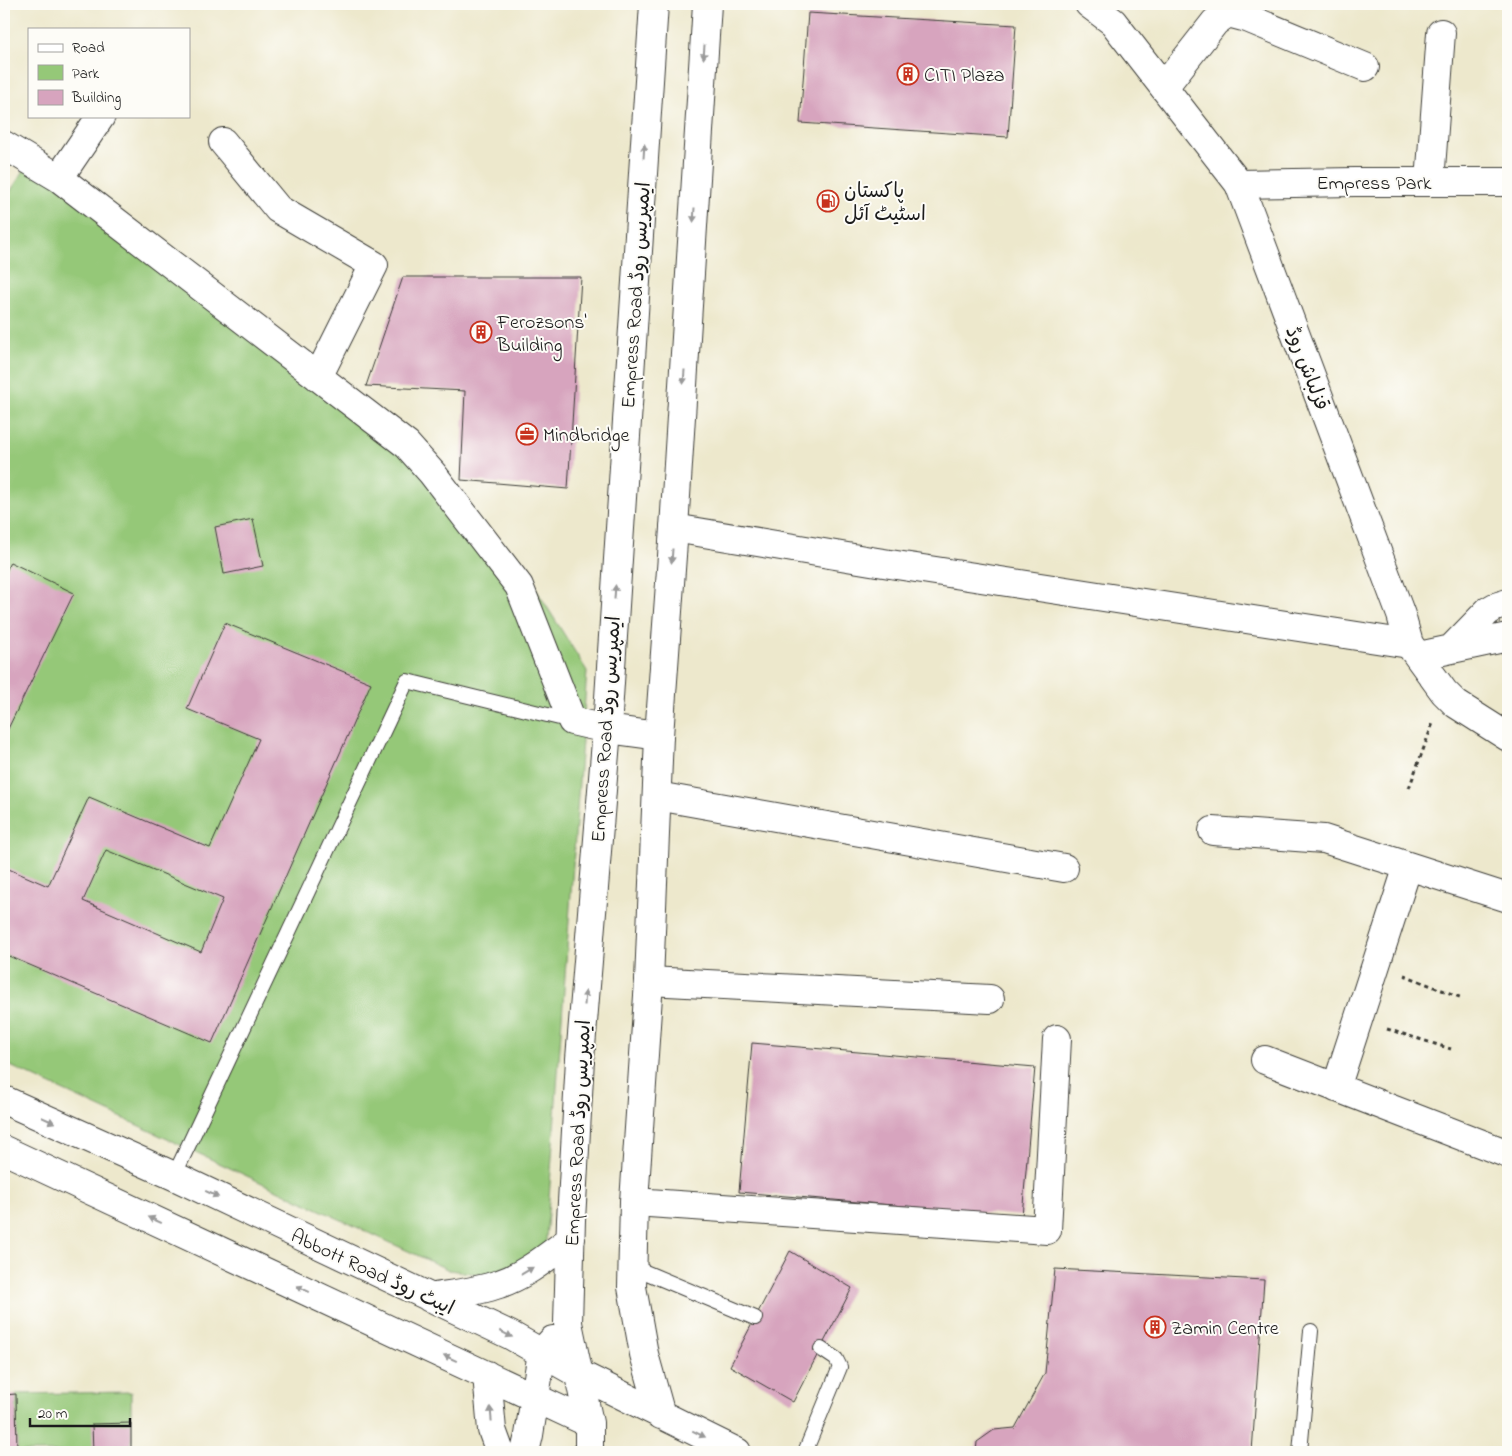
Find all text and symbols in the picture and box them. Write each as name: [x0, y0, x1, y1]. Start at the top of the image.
legend: [28, 28, 190, 118]
text: Road: [72, 37, 105, 59]
one-way arrow: [699, 45, 707, 61]
building icon: CITI Plaza: [896, 62, 920, 86]
place label: CITI Plaza: [924, 62, 1005, 91]
text: Park: [72, 63, 100, 85]
text: Building: [71, 87, 121, 110]
one-way arrow: [640, 142, 648, 158]
street label: Empress Park: [1316, 170, 1432, 199]
place label: پاکستان اسٹیٹ آئل: [844, 178, 926, 230]
street label: Empress Road ایمپریس روڈ: [615, 181, 660, 409]
fuel station icon: پاکستان اسٹیٹ آئل: [816, 189, 840, 213]
one-way arrow: [689, 207, 697, 223]
place label: Ferozsons' Building: [496, 309, 587, 362]
building icon: Ferozsons' Building: [469, 320, 493, 344]
street label: قزلباش روڈ: [1276, 323, 1335, 415]
one-way arrow: [679, 369, 687, 385]
office icon: Mindbridge: [515, 422, 539, 446]
place label: Mindbridge: [543, 422, 629, 452]
one-way arrow: [668, 549, 676, 565]
one-way arrow: [612, 584, 620, 600]
street label: Empress Road ایمپریس روڈ: [585, 615, 630, 843]
one-way arrow: [581, 990, 589, 1006]
street label: Empress Road ایمپریس روڈ: [559, 1019, 600, 1247]
one-way arrow: [41, 1116, 55, 1124]
one-way arrow: [205, 1191, 219, 1199]
one-way arrow: [148, 1216, 162, 1224]
street label: Abbott Road ایبٹ روڈ: [285, 1223, 458, 1324]
one-way arrow: [520, 1266, 533, 1275]
one-way arrow: [295, 1285, 310, 1293]
building icon: Zamin Centre: [1143, 1315, 1167, 1339]
place label: Zamin Centre: [1171, 1315, 1279, 1344]
one-way arrow: [499, 1330, 513, 1338]
one-way arrow: [443, 1353, 457, 1361]
scale bar: [30, 1396, 130, 1428]
text: 20 m: [38, 1403, 68, 1425]
one-way arrow: [486, 1406, 494, 1422]
one-way arrow: [692, 1430, 706, 1438]

